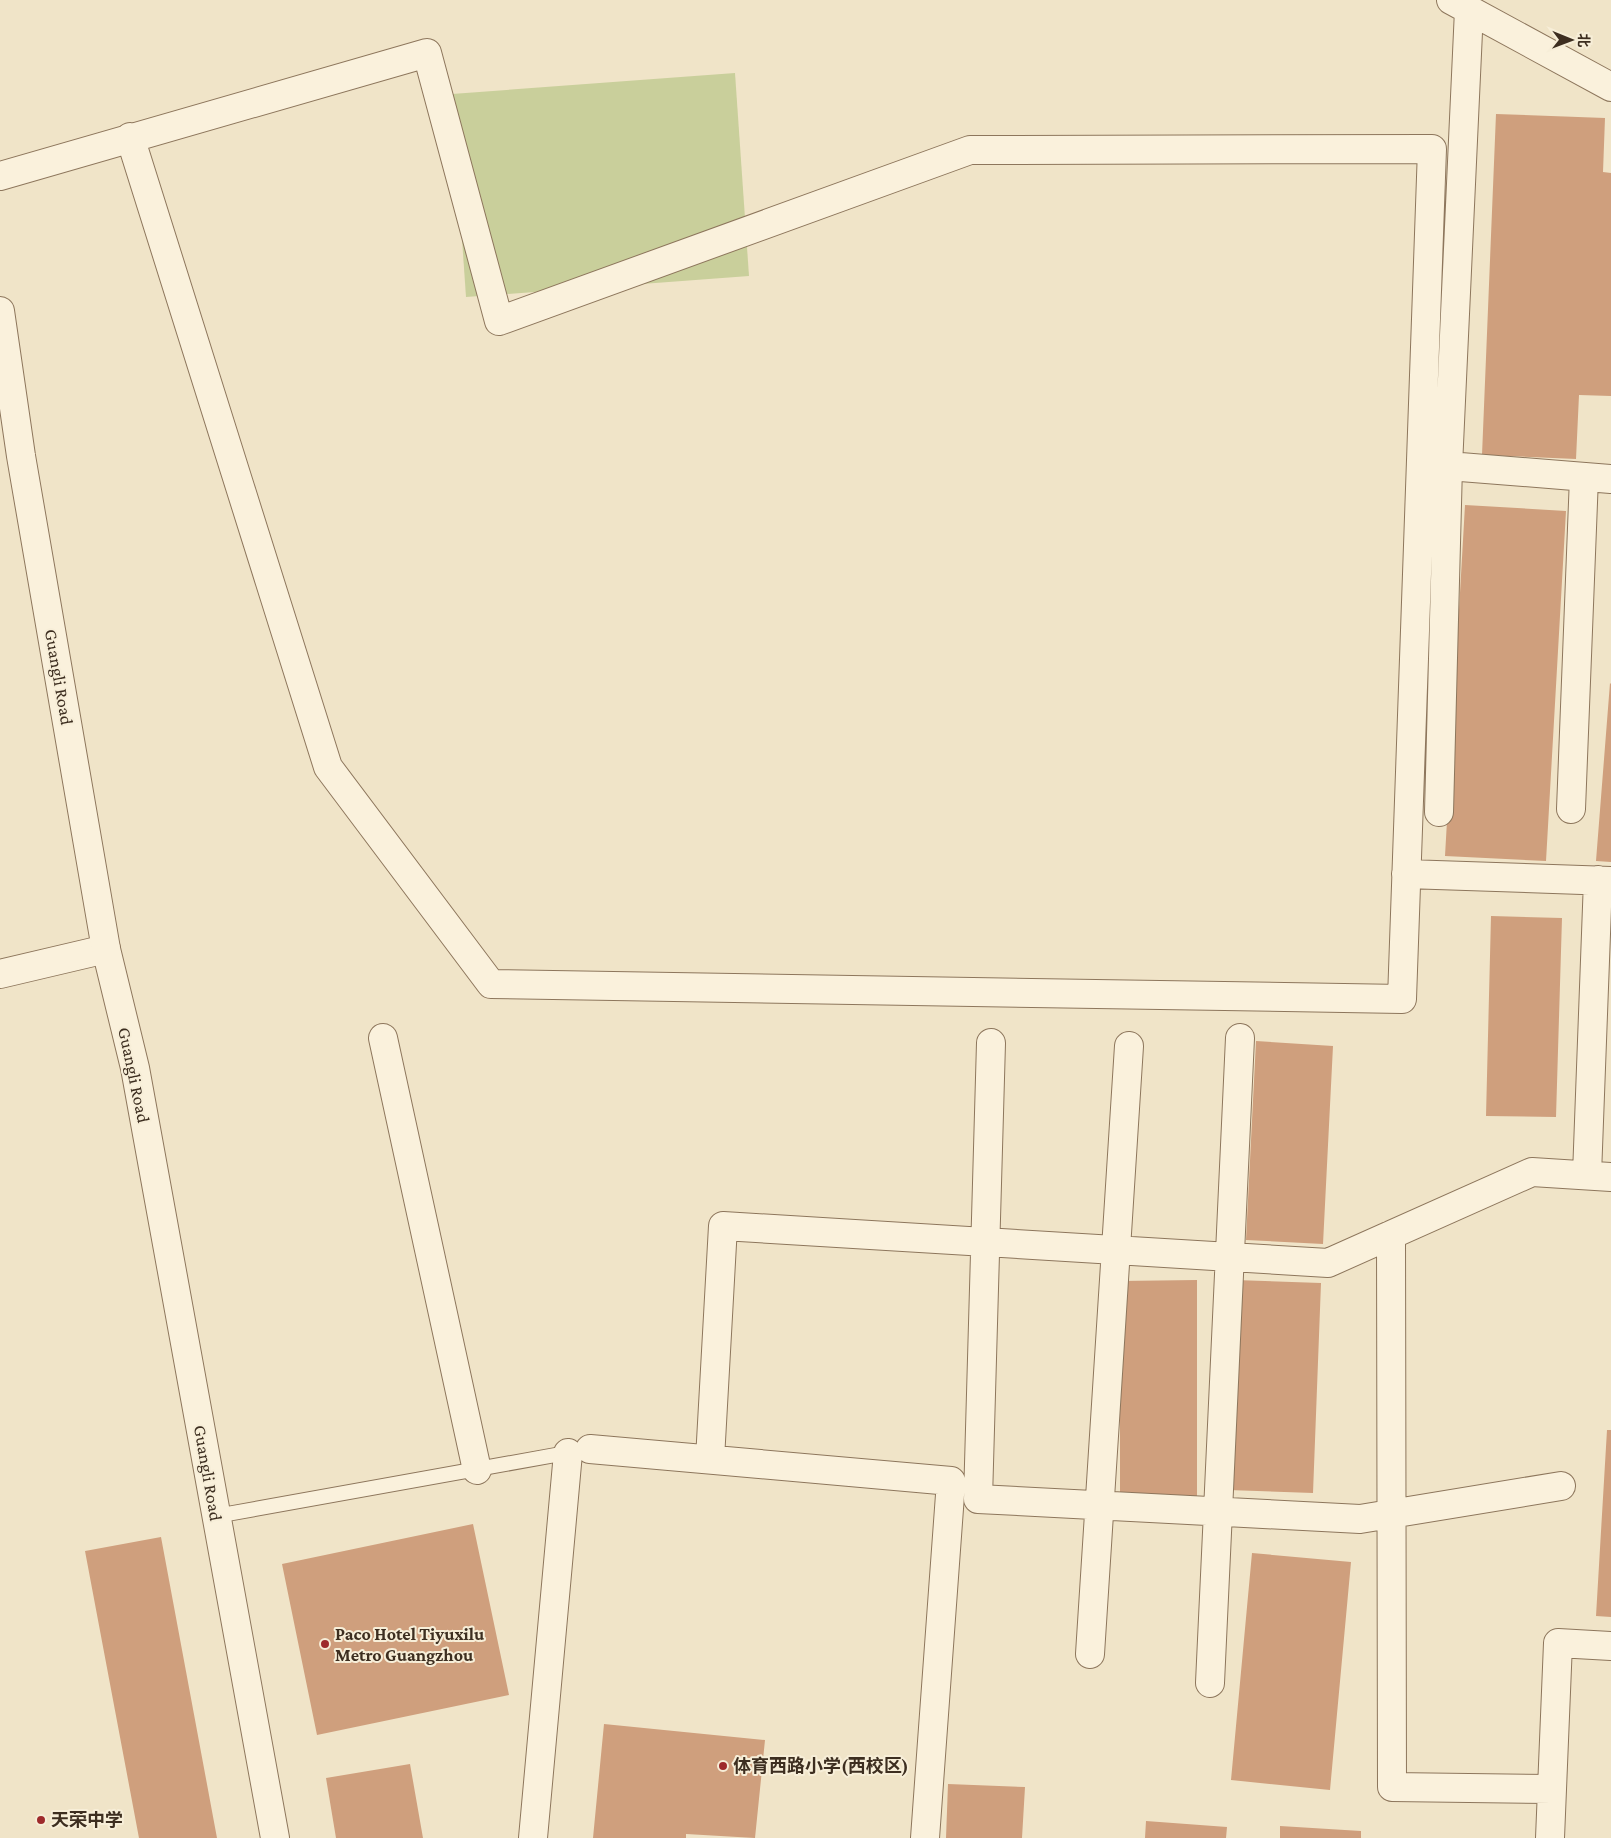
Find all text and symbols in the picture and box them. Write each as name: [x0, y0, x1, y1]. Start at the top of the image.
north arrow: [1546, 15, 1596, 65]
text: 北: [1576, 33, 1592, 47]
street label: Guangli Road: [41, 628, 77, 727]
street label: Guangli Road: [114, 1026, 154, 1125]
street label: Guangli Road: [190, 1424, 226, 1523]
place label: Paco Hotel Tiyuxilu Metro Guangzhou: [335, 1624, 485, 1665]
marker: Paco Hotel Tiyuxilu Metro Guangzhou: [319, 1638, 331, 1650]
place label: 体育西路小学(西校区): [733, 1756, 909, 1777]
marker: 体育西路小学(西校区): [717, 1760, 729, 1772]
place label: 天荣中学: [51, 1810, 123, 1830]
marker: 天荣中学: [35, 1814, 47, 1826]

